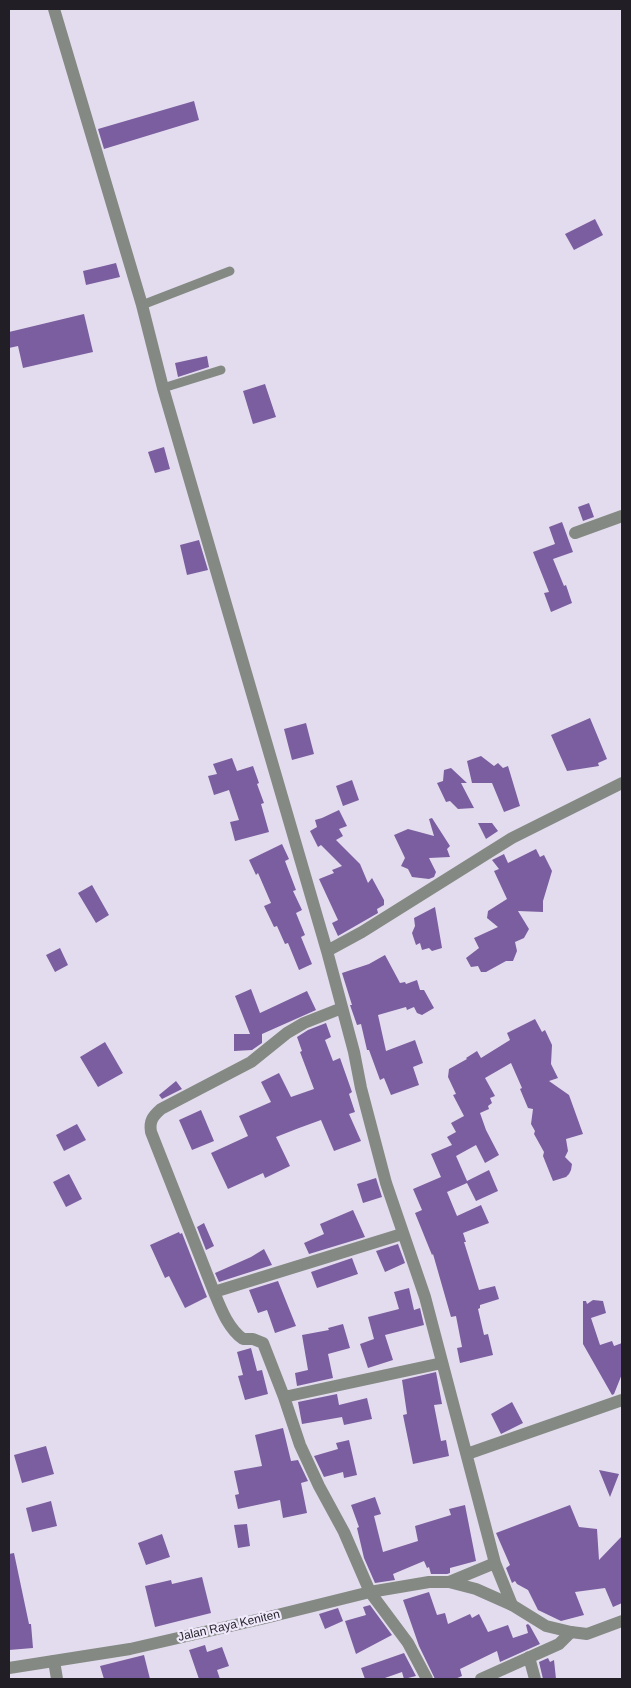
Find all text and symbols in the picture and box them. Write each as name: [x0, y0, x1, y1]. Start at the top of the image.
street label: Jalan Raya Keniten: [177, 1607, 281, 1645]

